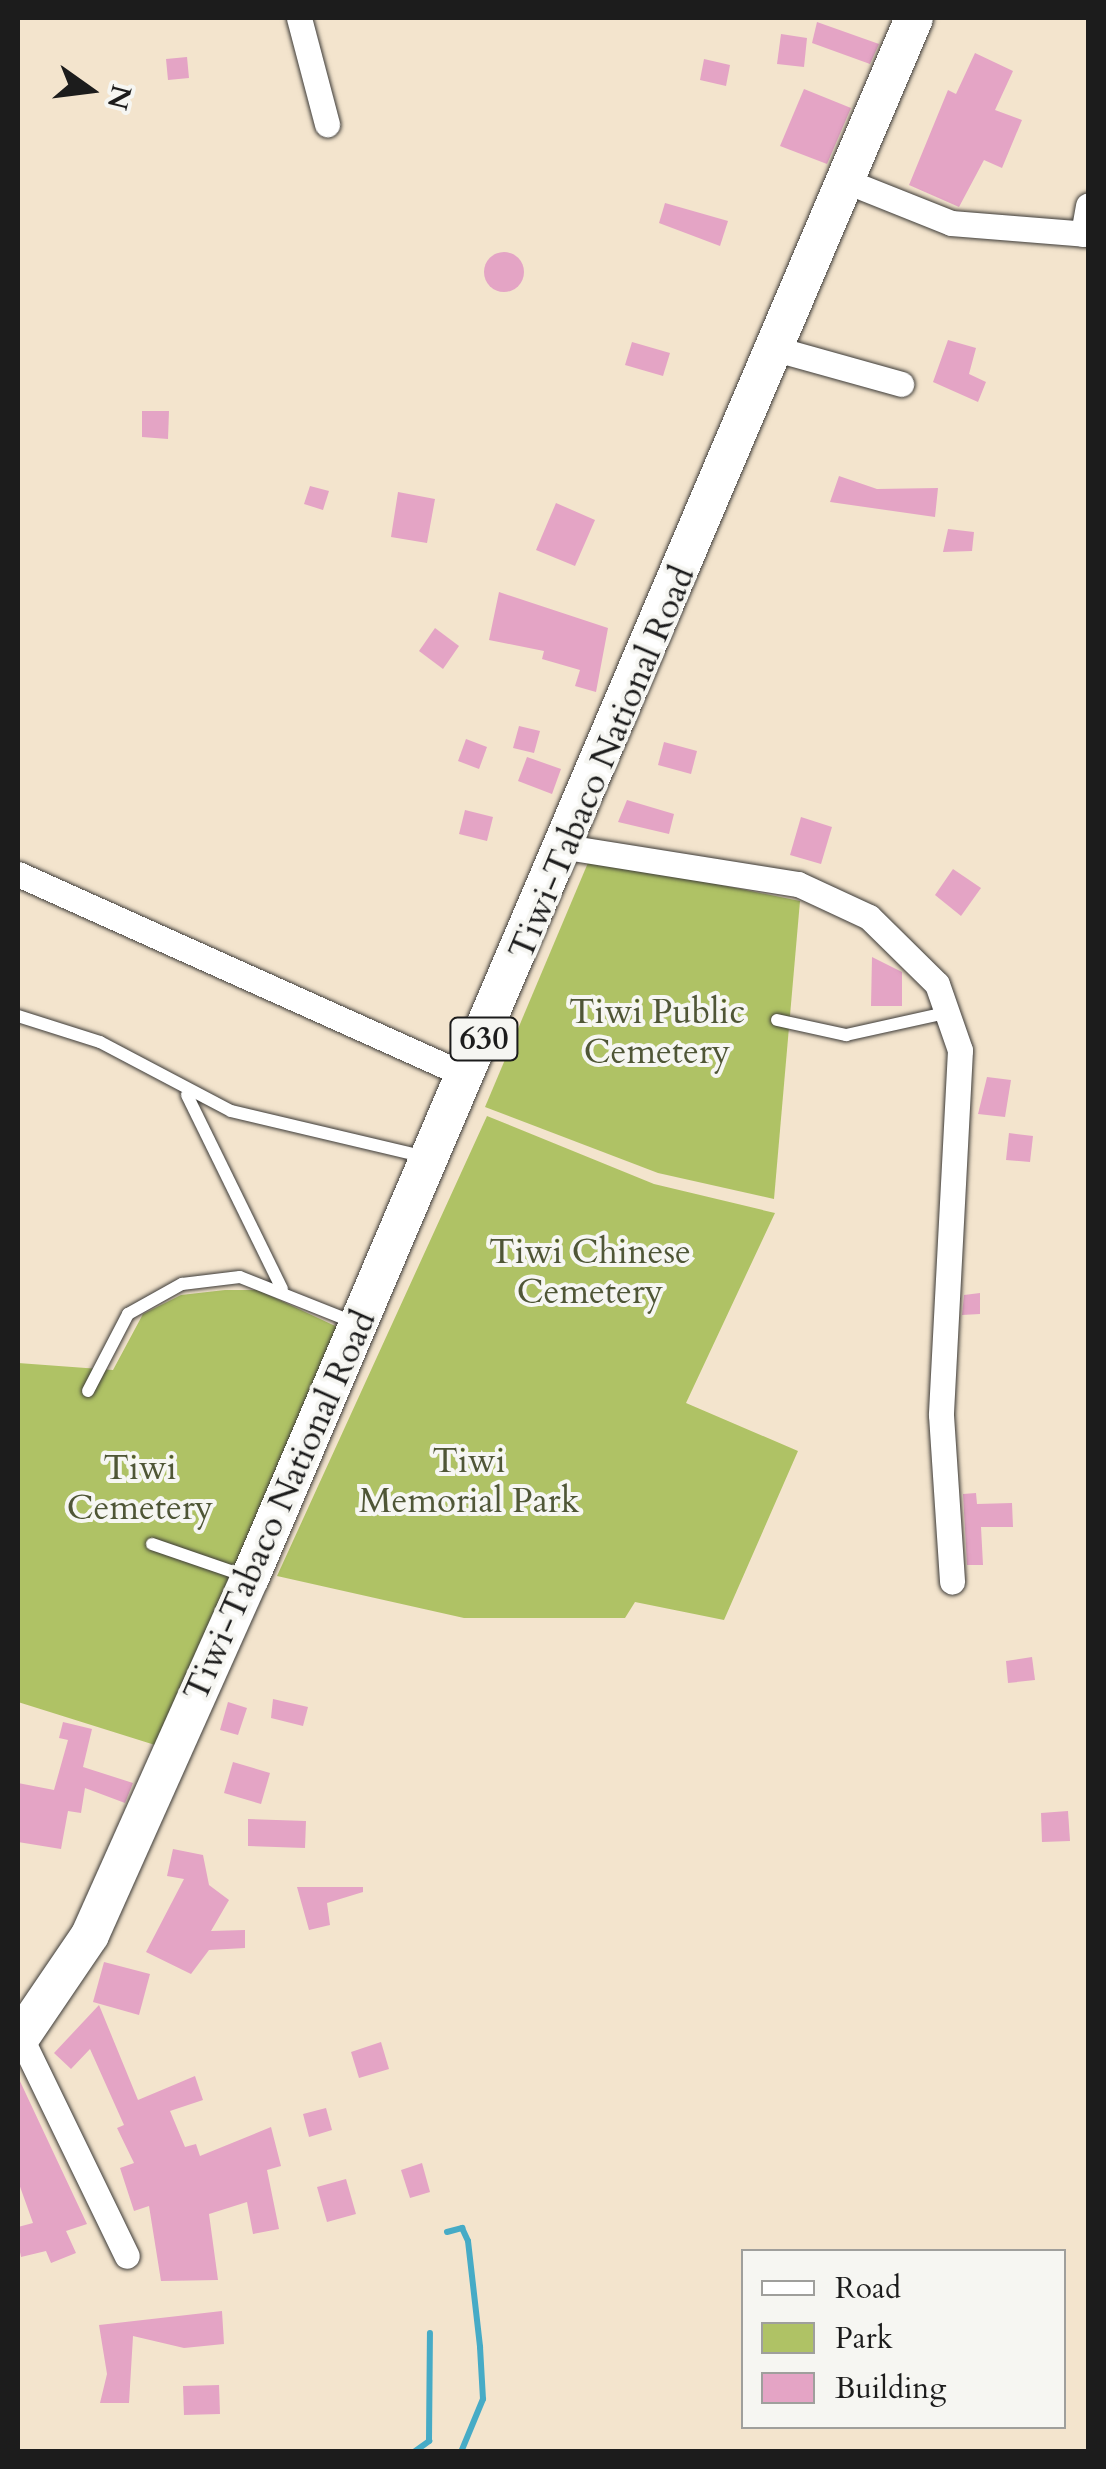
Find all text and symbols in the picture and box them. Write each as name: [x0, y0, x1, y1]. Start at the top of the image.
north arrow: [40, 40, 140, 140]
text: N: [98, 81, 140, 114]
street label: Tiwi-Tabaco National Road: [500, 560, 704, 966]
park label: Tiwi Public Cemetery: [569, 991, 745, 1073]
road number: 630: [449, 1012, 519, 1066]
park label: Tiwi Chinese Cemetery: [489, 1231, 691, 1313]
street label: Tiwi-Tabaco National Road: [175, 1304, 385, 1708]
park label: Tiwi Memorial Park: [359, 1440, 579, 1522]
park label: Tiwi Cemetery: [67, 1447, 213, 1529]
legend: [741, 2249, 1066, 2429]
text: Road: [835, 2268, 901, 2309]
text: Park: [835, 2318, 893, 2359]
text: Building: [835, 2368, 946, 2409]

